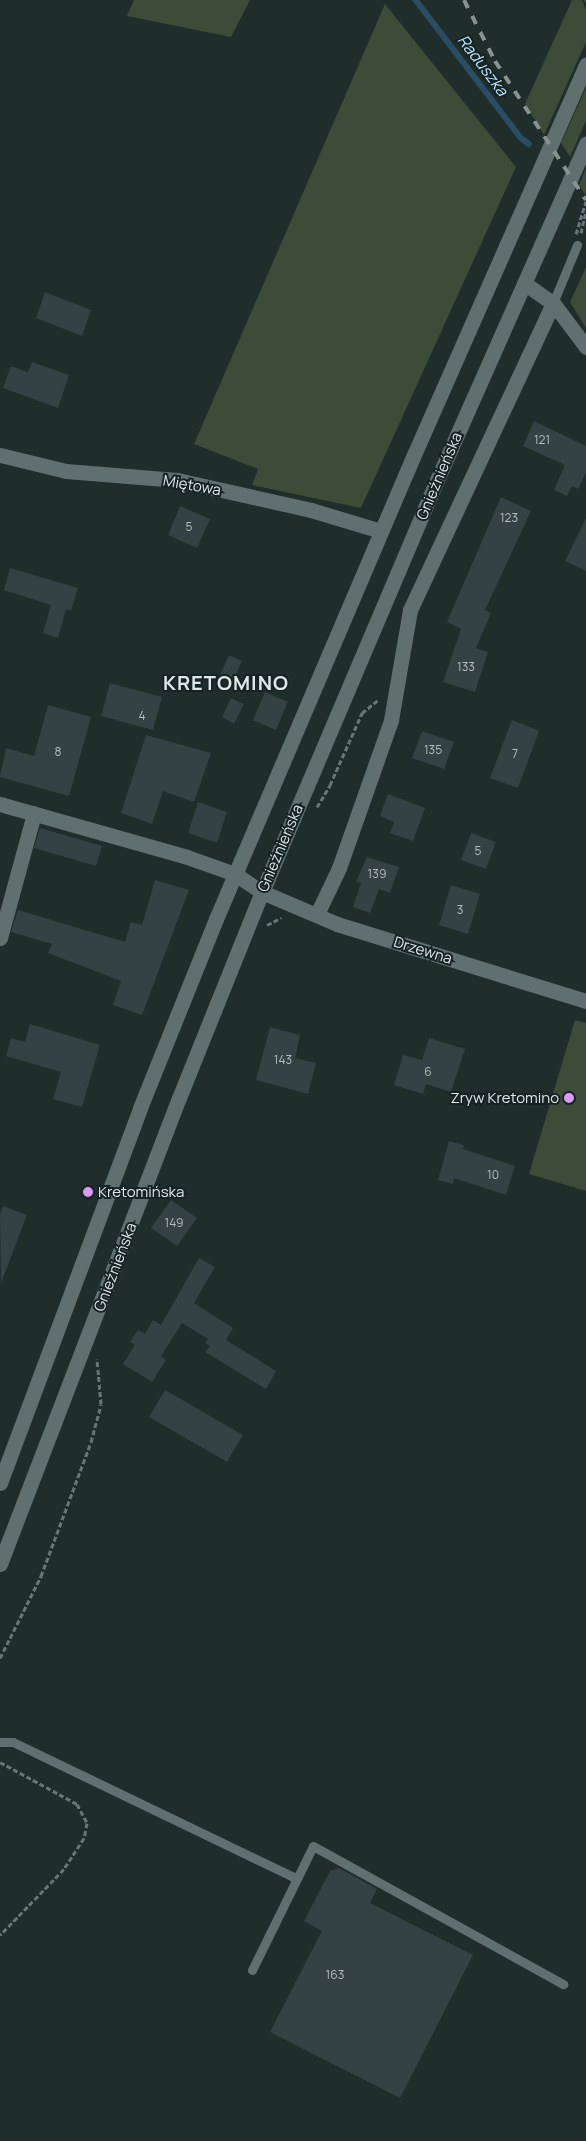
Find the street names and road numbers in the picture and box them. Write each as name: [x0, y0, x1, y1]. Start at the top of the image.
street label: Gnieźnieńska: [412, 429, 466, 523]
street label: Miętowa: [162, 471, 222, 499]
street label: Gnieźnieńska: [253, 801, 307, 895]
street label: Drzewna: [392, 933, 454, 967]
street label: Gnieźnieńska: [90, 1220, 140, 1314]

